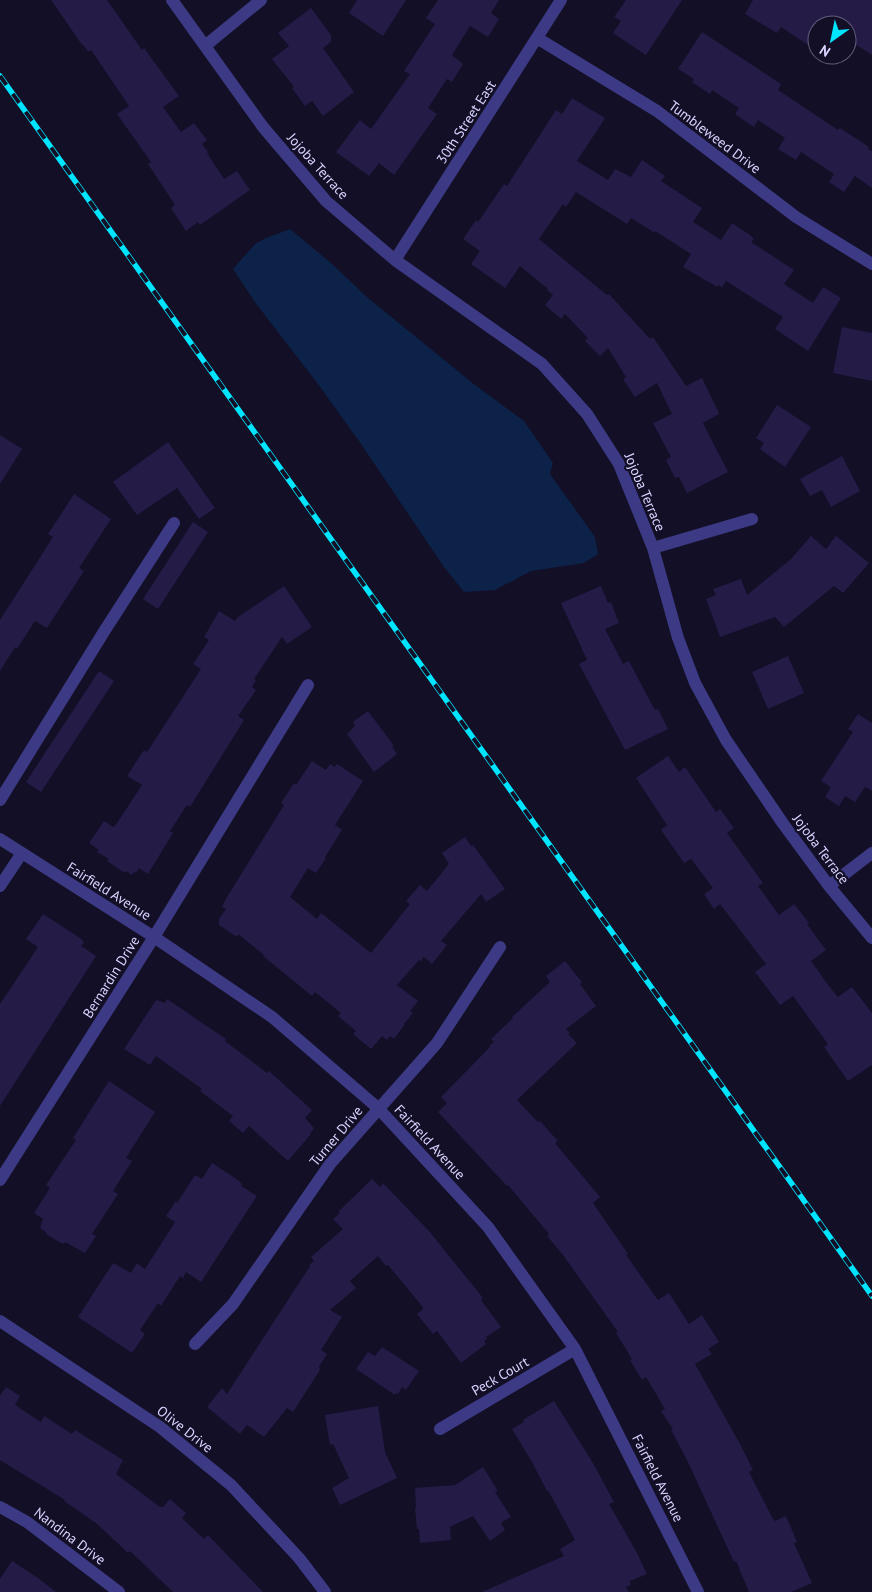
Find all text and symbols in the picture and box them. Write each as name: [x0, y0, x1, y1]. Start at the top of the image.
north arrow: [807, 15, 857, 65]
text: N: [816, 41, 834, 61]
street label: 30th Street East: [432, 77, 500, 167]
street label: Tumbleweed Drive: [665, 97, 765, 177]
street label: Jojoba Terrace: [283, 128, 353, 203]
street label: Jojoba Terrace: [620, 449, 670, 534]
street label: Jojoba Terrace: [788, 810, 853, 888]
street label: Fairfield Avenue: [64, 858, 154, 924]
street label: Bernardin Drive: [79, 933, 143, 1021]
street label: Fairfield Avenue: [391, 1101, 469, 1183]
street label: Turner Drive: [306, 1102, 366, 1170]
street label: Peck Court: [468, 1352, 532, 1400]
street label: Olive Drive: [153, 1402, 217, 1456]
street label: Fairfield Avenue: [628, 1431, 688, 1525]
street label: Nandina Drive: [31, 1503, 109, 1569]

